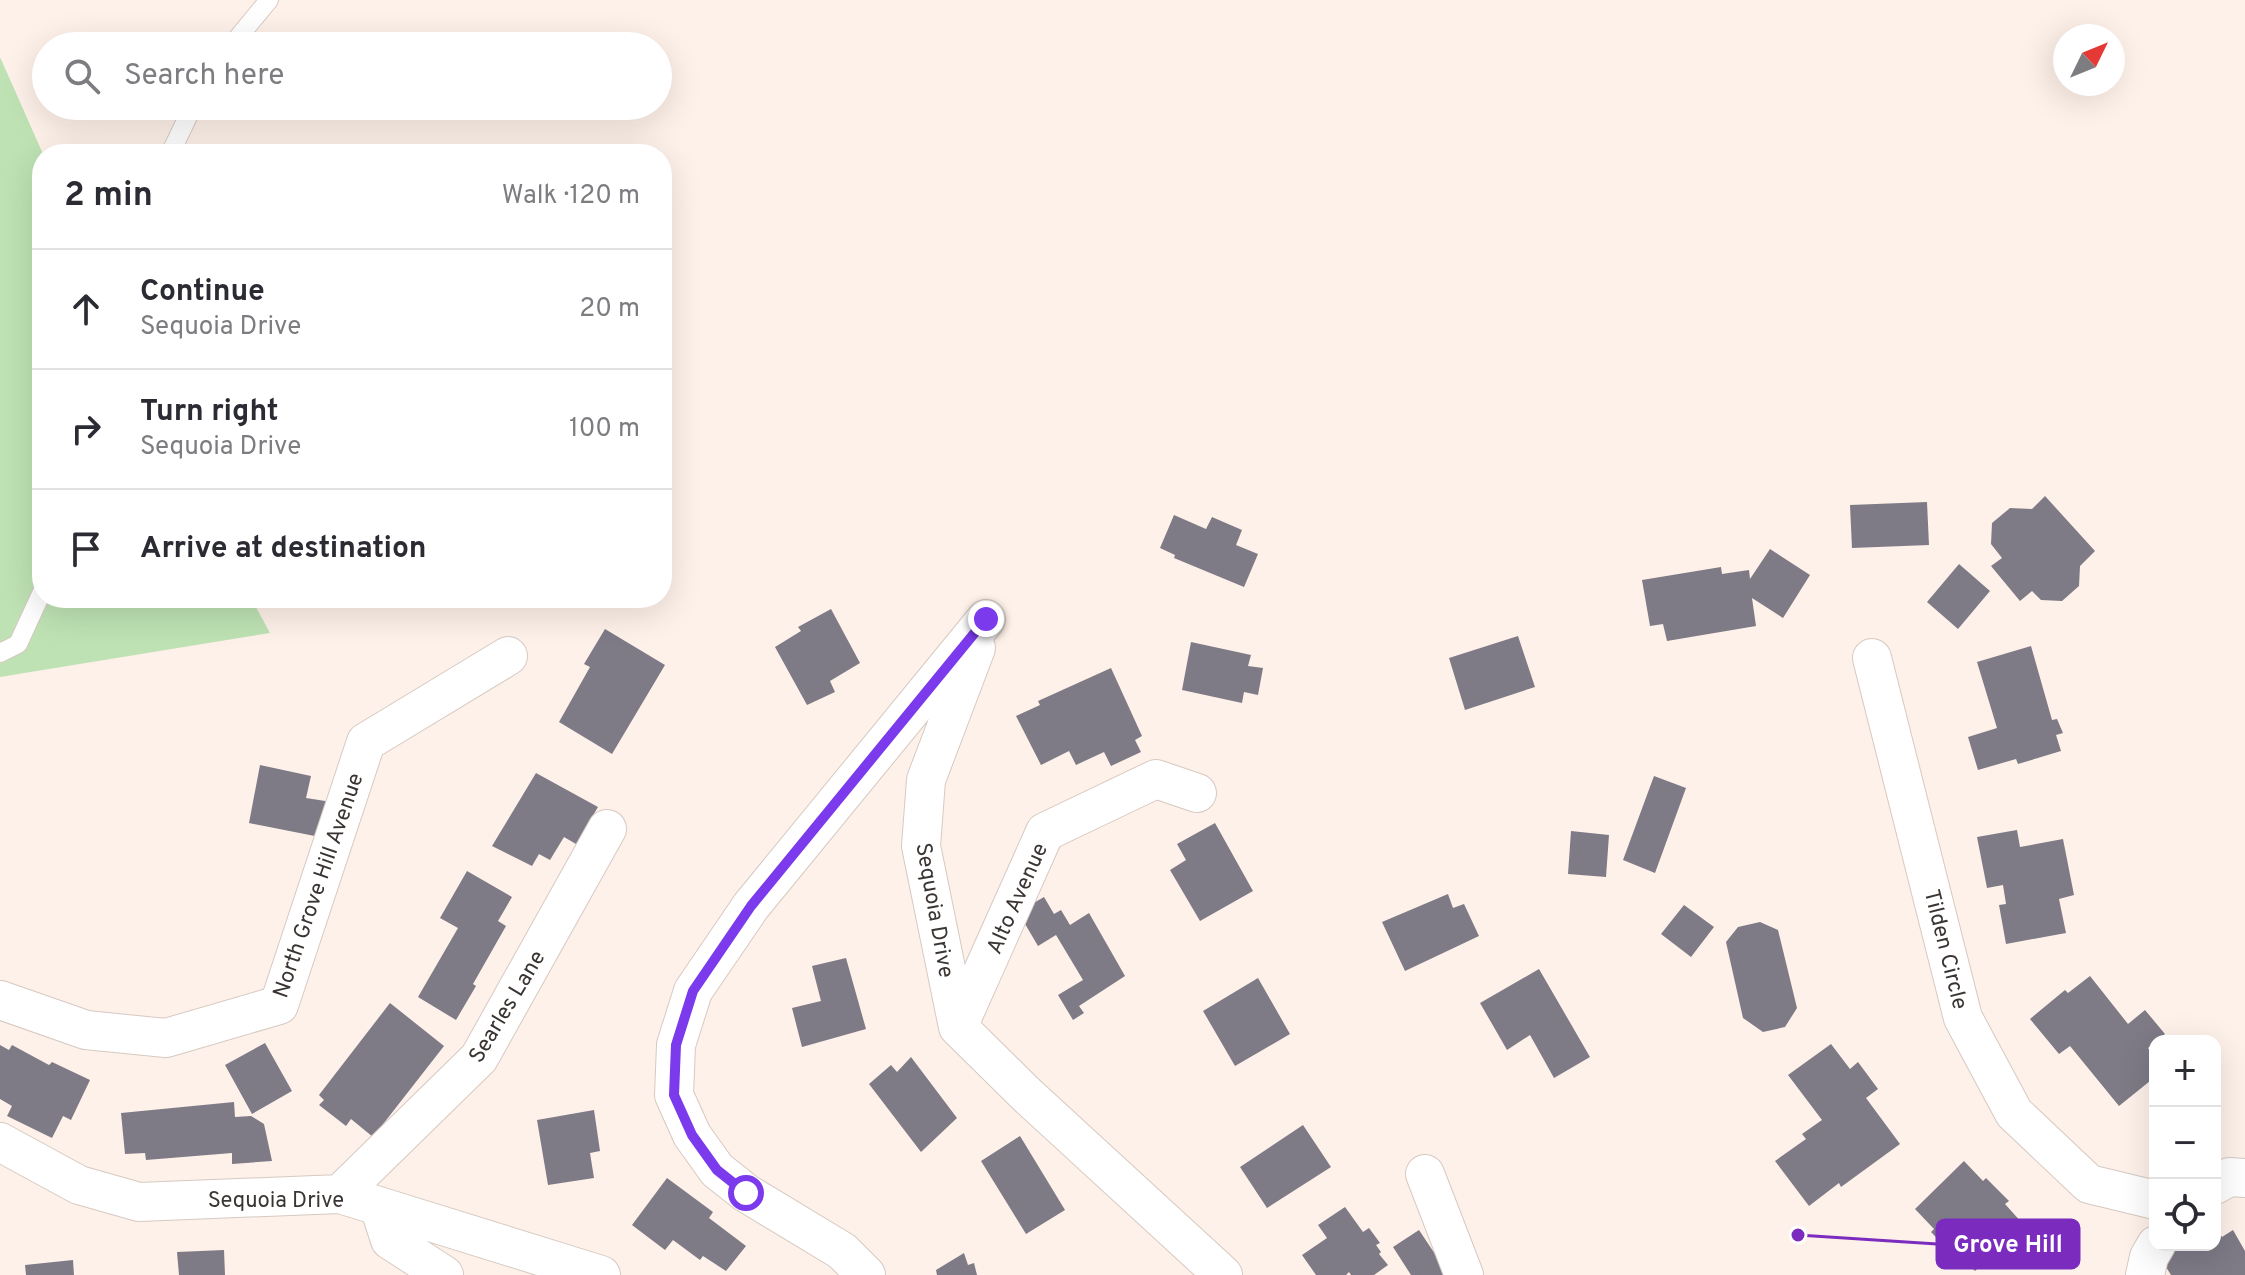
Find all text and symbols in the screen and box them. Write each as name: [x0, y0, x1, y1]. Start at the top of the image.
north arrow: [2053, 24, 2125, 96]
search box: [32, 32, 672, 120]
icon: search: [60, 54, 104, 98]
text: Search here: [124, 58, 284, 95]
text: 2 min: [64, 175, 153, 218]
text: Walk · 120 m: [502, 180, 640, 213]
text: Continue: [140, 274, 265, 311]
icon: ahead: [64, 287, 108, 331]
text: 20 m: [579, 293, 640, 326]
text: Sequoia Drive: [140, 311, 301, 344]
text: Turn right: [140, 394, 278, 431]
icon: right: [64, 407, 108, 451]
text: 100 m: [569, 413, 640, 446]
text: Sequoia Drive: [140, 431, 301, 464]
icon: arrive: [64, 527, 108, 571]
text: Arrive at destination: [140, 531, 426, 568]
route end: [968, 601, 1004, 637]
street label: North Grove Hill Avenue: [268, 770, 371, 1002]
street label: Alto Avenue: [982, 839, 1055, 959]
street label: Sequoia Drive: [908, 841, 959, 980]
street label: Tilden Circle: [1917, 887, 1973, 1012]
street label: Searles Lane: [464, 946, 552, 1068]
map controls: [2149, 1035, 2221, 1251]
button: +: [2149, 1035, 2221, 1107]
button: −: [2149, 1107, 2221, 1179]
route start: [728, 1175, 764, 1211]
button: locate: [2149, 1179, 2221, 1251]
street label: Sequoia Drive: [208, 1188, 344, 1215]
callout: Grove Hill: [1937, 1220, 2079, 1268]
text: Grove Hill: [1953, 1231, 2063, 1261]

